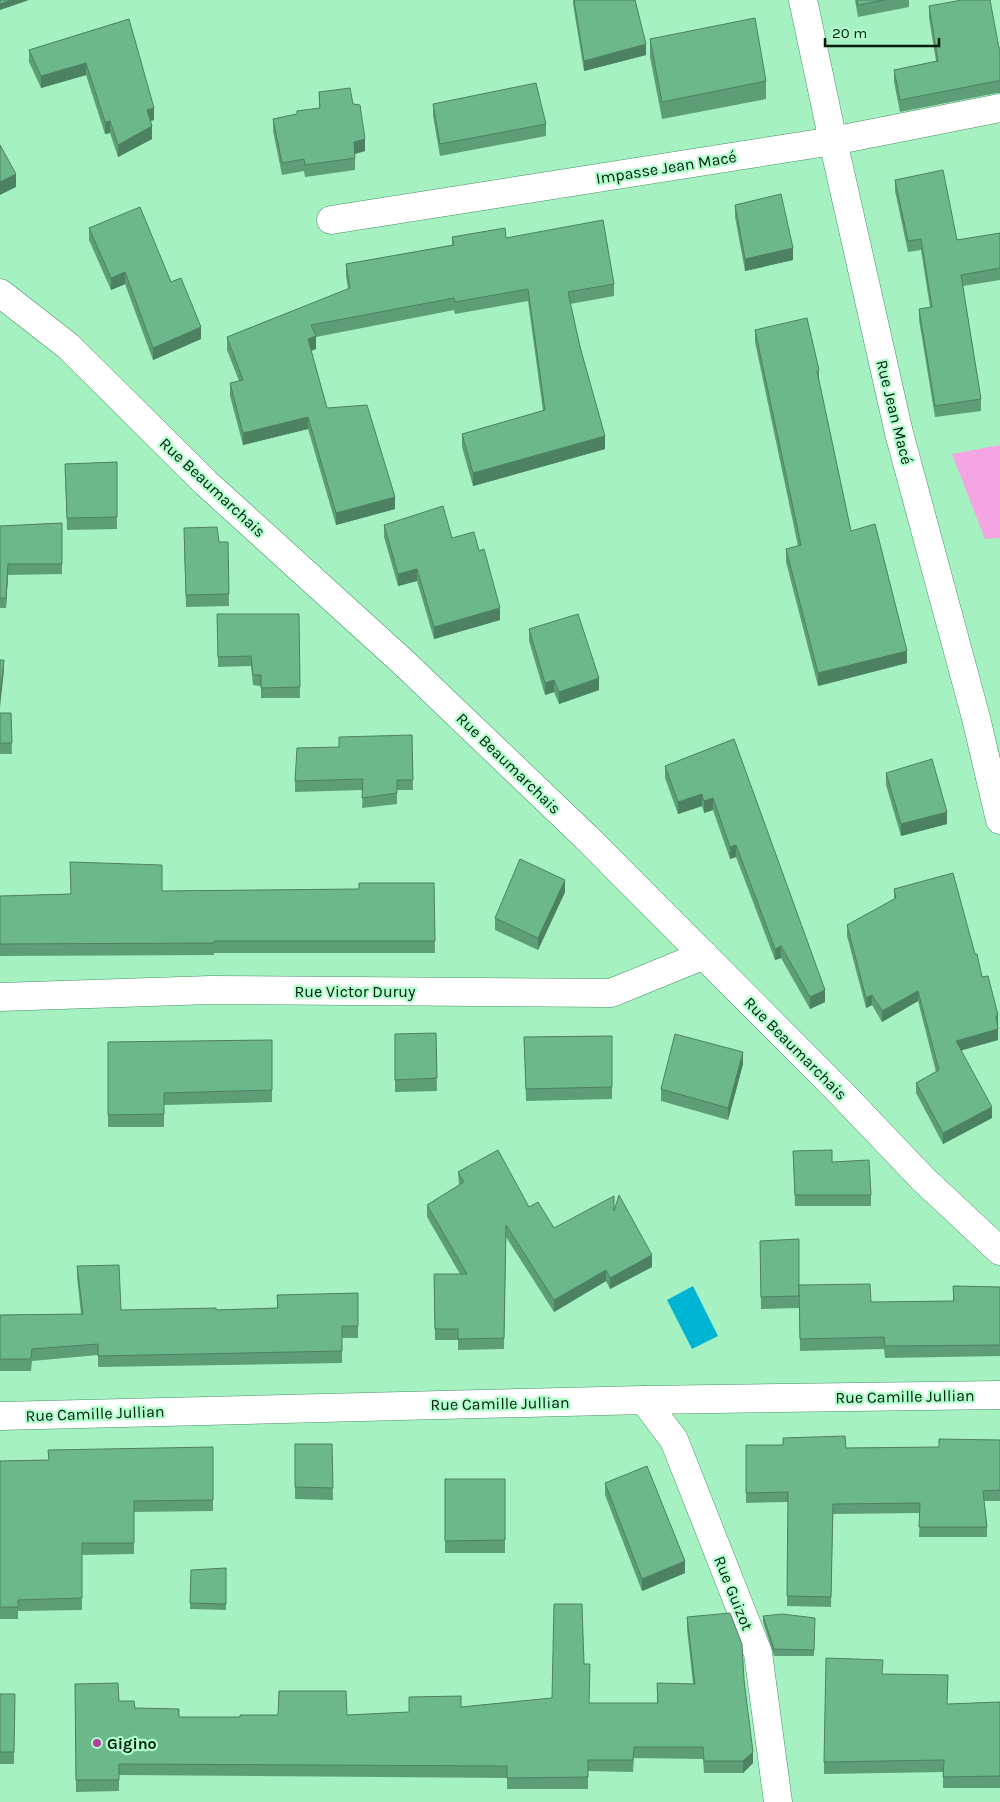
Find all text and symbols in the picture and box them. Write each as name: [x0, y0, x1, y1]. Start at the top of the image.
scale bar: [825, 15, 939, 47]
text: 20 m: [832, 24, 867, 42]
street label: Impasse Jean Macé: [594, 147, 738, 188]
street label: Rue Jean Macé: [872, 358, 917, 466]
street label: Rue Beaumarchais: [156, 433, 269, 541]
street label: Rue Beaumarchais: [453, 709, 565, 818]
street label: Rue Victor Duruy: [294, 982, 416, 1001]
street label: Rue Beaumarchais: [740, 993, 851, 1104]
street label: Rue Camille Jullian: [835, 1386, 975, 1407]
street label: Rue Camille Jullian: [430, 1393, 570, 1414]
street label: Rue Camille Jullian: [25, 1402, 165, 1425]
street label: Rue Guizot: [710, 1553, 757, 1633]
place label: Gigino: [107, 1734, 157, 1753]
marker: Gigino: [91, 1737, 103, 1749]

